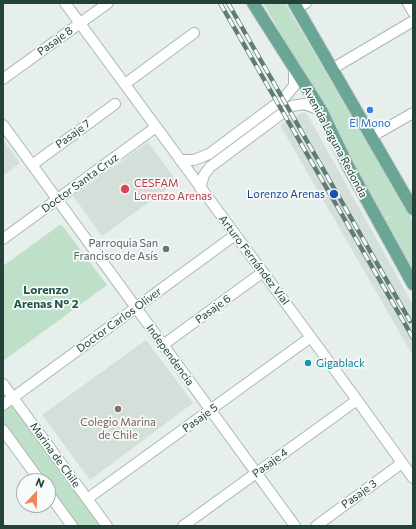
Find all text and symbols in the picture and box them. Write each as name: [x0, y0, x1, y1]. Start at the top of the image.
street label: Pasaje 8: [35, 24, 75, 58]
street label: Avenida Laguna Redonda: [300, 84, 370, 200]
marker: El Mono: [365, 105, 375, 115]
place label: El Mono: [349, 116, 391, 130]
street label: Pasaje 7: [53, 117, 93, 151]
street label: Doctor Santa Cruz: [39, 151, 121, 215]
place label: CESFAM Lorenzo Arenas: [134, 176, 212, 202]
marker: CESFAM Lorenzo Arenas: [119, 183, 131, 195]
place label: Lorenzo Arenas: [247, 187, 325, 201]
marker: Lorenzo Arenas: [328, 188, 340, 200]
street label: Arturo Fernández Vial: [216, 213, 292, 307]
place label: Parroquia San Francisco de Asís: [73, 236, 158, 262]
marker: Parroquia San Francisco de Asís: [161, 244, 171, 254]
district label: Lorenzo Arenas N° 2: [13, 283, 79, 311]
street label: Doctor Carlos Oliver: [74, 285, 164, 355]
street label: Pasaje 6: [193, 292, 233, 326]
street label: Independencia: [143, 322, 197, 388]
place label: Gigablack: [316, 356, 365, 370]
marker: Gigablack: [303, 358, 313, 368]
street label: Pasaje 5: [180, 401, 220, 435]
marker: Colegio Marina de Chile: [113, 404, 123, 414]
place label: Colegio Marina de Chile: [80, 415, 156, 441]
street label: Marina de Chile: [27, 420, 83, 490]
street label: Pasaje 4: [250, 446, 290, 480]
north arrow: [16, 473, 56, 513]
text: N: [34, 475, 47, 490]
street label: Pasaje 3: [339, 477, 379, 511]

